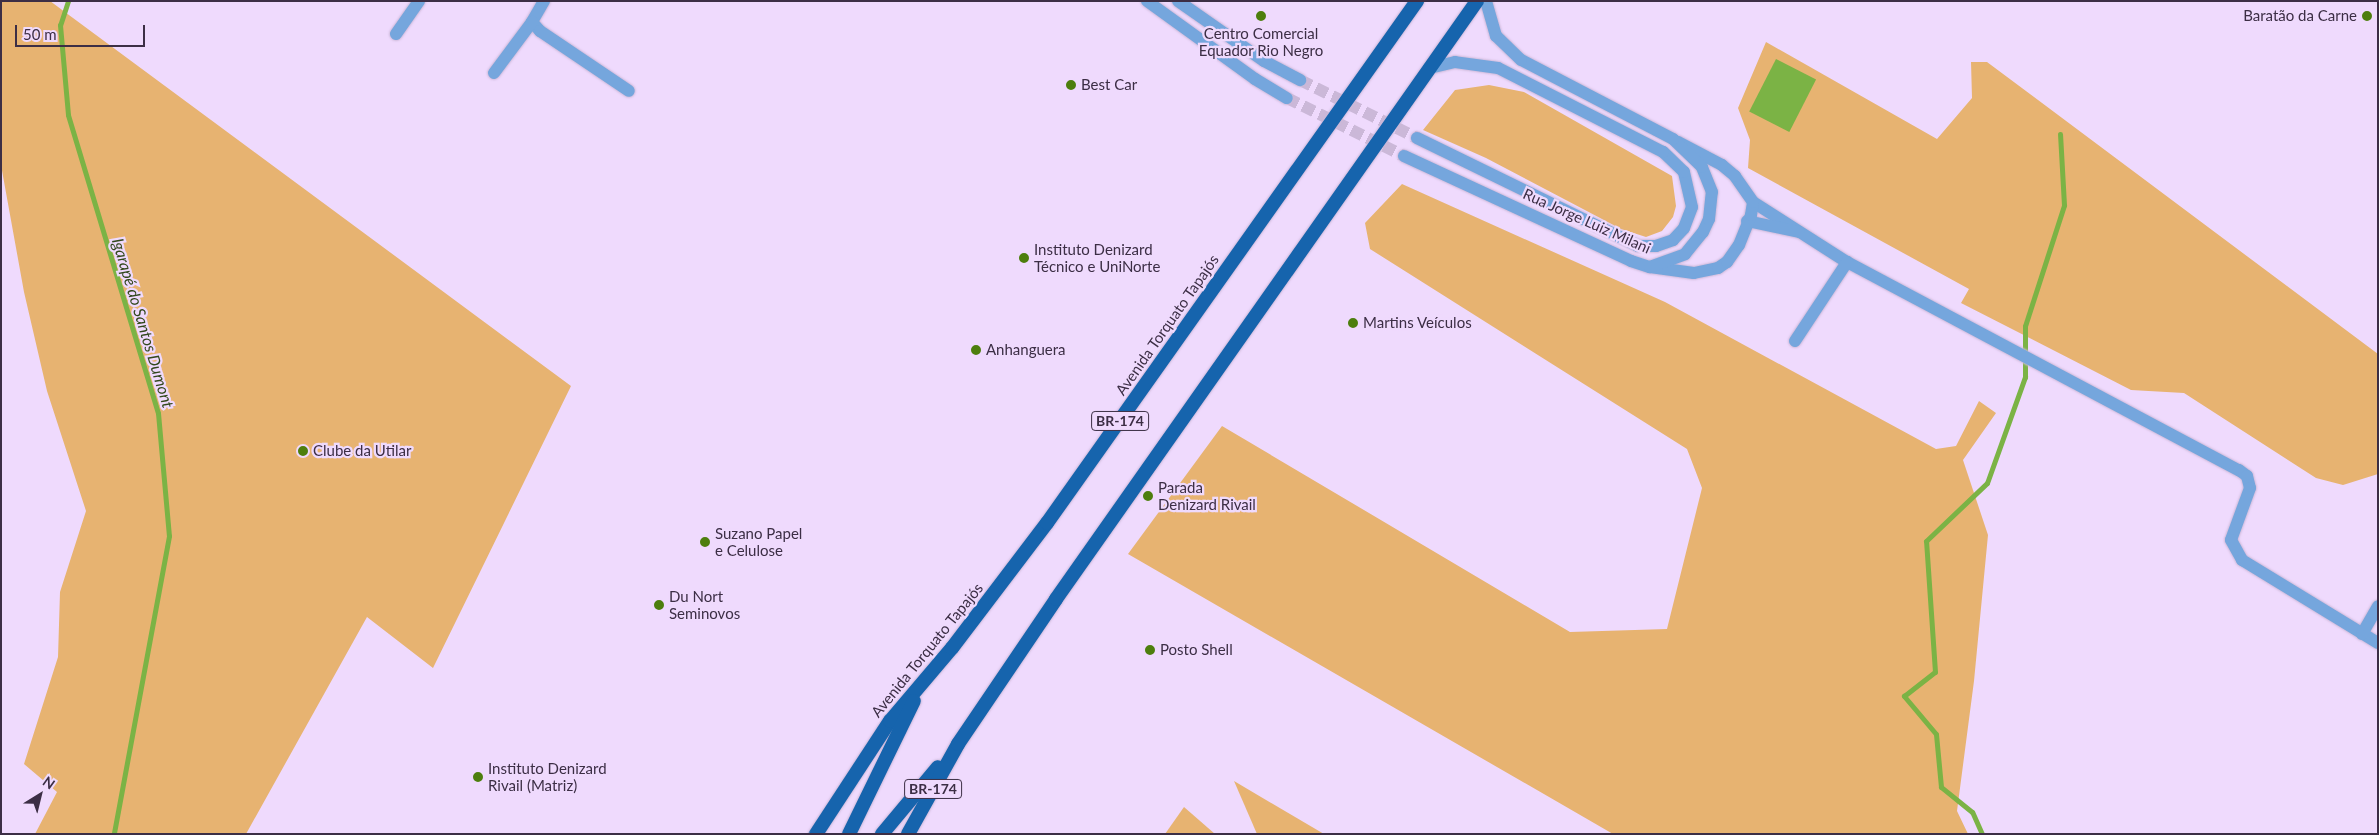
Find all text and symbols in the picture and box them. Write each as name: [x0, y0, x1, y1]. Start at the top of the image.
place label: Baratão da Carne: [2243, 7, 2357, 25]
marker: Centro Comercial Equador Rio Negro: [1255, 10, 1267, 22]
marker: Baratão da Carne: [2361, 10, 2373, 22]
scale bar: [18, 15, 148, 47]
place label: Centro Comercial Equador Rio Negro: [1199, 24, 1323, 59]
text: 50 m: [23, 25, 57, 43]
place label: Best Car: [1081, 76, 1137, 94]
marker: Best Car: [1065, 79, 1077, 91]
street label: Rua Jorge Luiz Milani: [1520, 185, 1654, 257]
water label: Igarapé do Santos Dumont: [108, 236, 178, 410]
place label: Instituto Denizard Técnico e UniNorte: [1034, 240, 1160, 275]
street label: Avenida Torquato Tapajós: [1111, 251, 1223, 399]
marker: Instituto Denizard Técnico e UniNorte: [1018, 252, 1030, 264]
place label: Martins Veículos: [1363, 314, 1472, 332]
marker: Martins Veículos: [1347, 317, 1359, 329]
place label: Anhanguera: [986, 341, 1066, 359]
marker: Anhanguera: [970, 344, 982, 356]
road number: BR-174: [1090, 410, 1150, 432]
place label: Clube da Utilar: [313, 442, 411, 460]
marker: Clube da Utilar: [297, 445, 309, 457]
place label: Parada Denizard Rivail: [1158, 478, 1256, 513]
marker: Parada Denizard Rivail: [1142, 490, 1154, 502]
place label: Suzano Papel e Celulose: [715, 524, 802, 559]
marker: Suzano Papel e Celulose: [699, 536, 711, 548]
street label: Avenida Torquato Tapajós: [867, 579, 987, 721]
place label: Du Nort Seminovos: [669, 587, 740, 622]
marker: Du Nort Seminovos: [653, 599, 665, 611]
place label: Posto Shell: [1160, 641, 1233, 659]
marker: Posto Shell: [1144, 644, 1156, 656]
place label: Instituto Denizard Rivail (Matriz): [488, 759, 607, 794]
north arrow: [15, 770, 65, 820]
marker: Instituto Denizard Rivail (Matriz): [472, 771, 484, 783]
text: N: [40, 772, 58, 793]
road number: BR-174: [903, 778, 963, 801]

